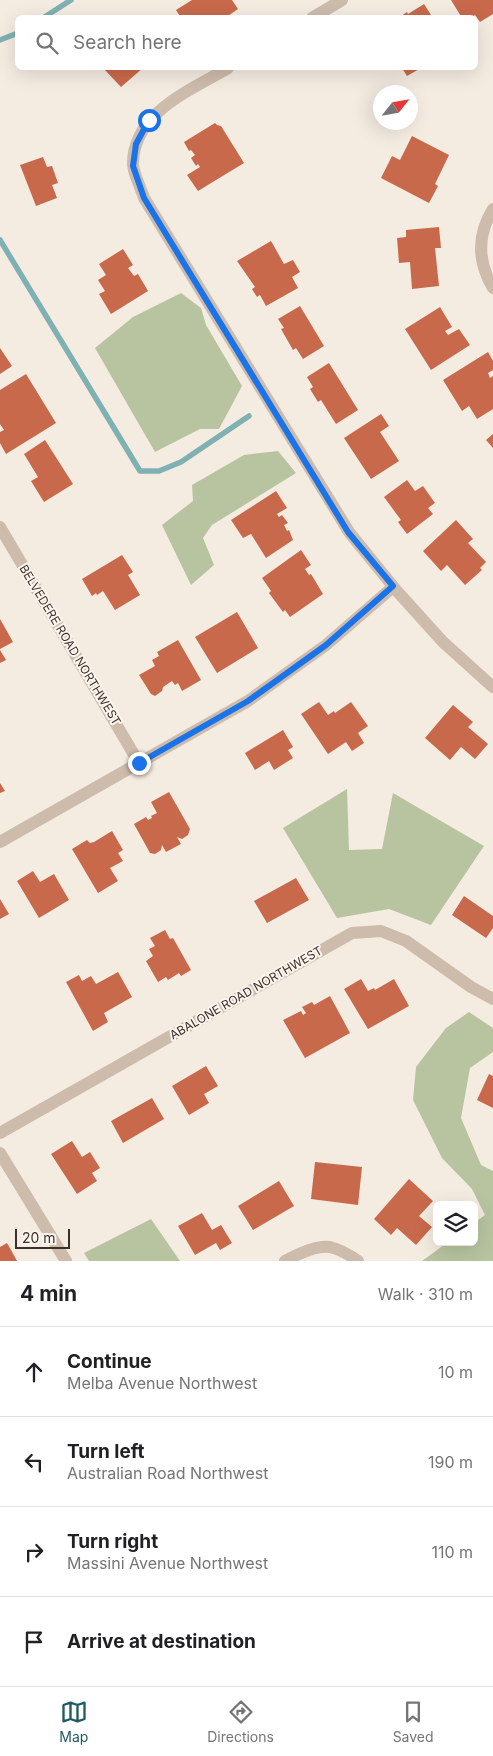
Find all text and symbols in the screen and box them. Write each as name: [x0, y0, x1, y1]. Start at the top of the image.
search box: [15, 15, 478, 70]
icon: search: [33, 29, 61, 57]
text: Search here: [73, 31, 182, 54]
north arrow: [373, 85, 418, 130]
route start: [138, 109, 161, 132]
street label: BELVEDERE ROAD NORTHWEST: [16, 562, 125, 728]
route end: [128, 752, 151, 775]
street label: ABALONE ROAD NORTHWEST: [167, 943, 325, 1042]
map controls: [433, 1201, 478, 1246]
button: layers: [433, 1201, 478, 1246]
scale bar: [15, 1226, 70, 1249]
text: 20 m: [22, 1229, 56, 1246]
text: 4 min: [20, 1281, 77, 1306]
text: Walk · 310 m: [378, 1284, 473, 1304]
text: Continue: [67, 1350, 152, 1373]
icon: ahead: [20, 1358, 48, 1386]
text: 10 m: [438, 1362, 473, 1382]
text: Melba Avenue Northwest: [67, 1373, 257, 1393]
text: Turn left: [67, 1440, 145, 1463]
icon: left: [20, 1448, 48, 1476]
text: 190 m: [428, 1452, 473, 1472]
text: Australian Road Northwest: [67, 1463, 268, 1483]
text: Turn right: [67, 1530, 158, 1553]
icon: right: [20, 1538, 48, 1566]
text: 110 m: [431, 1542, 473, 1562]
text: Massini Avenue Northwest: [67, 1553, 268, 1573]
icon: arrive: [20, 1628, 48, 1656]
text: Arrive at destination: [67, 1630, 256, 1653]
tab: Map: [59, 1698, 88, 1745]
tab: Directions: [207, 1698, 274, 1745]
tab: Saved: [393, 1698, 434, 1745]

